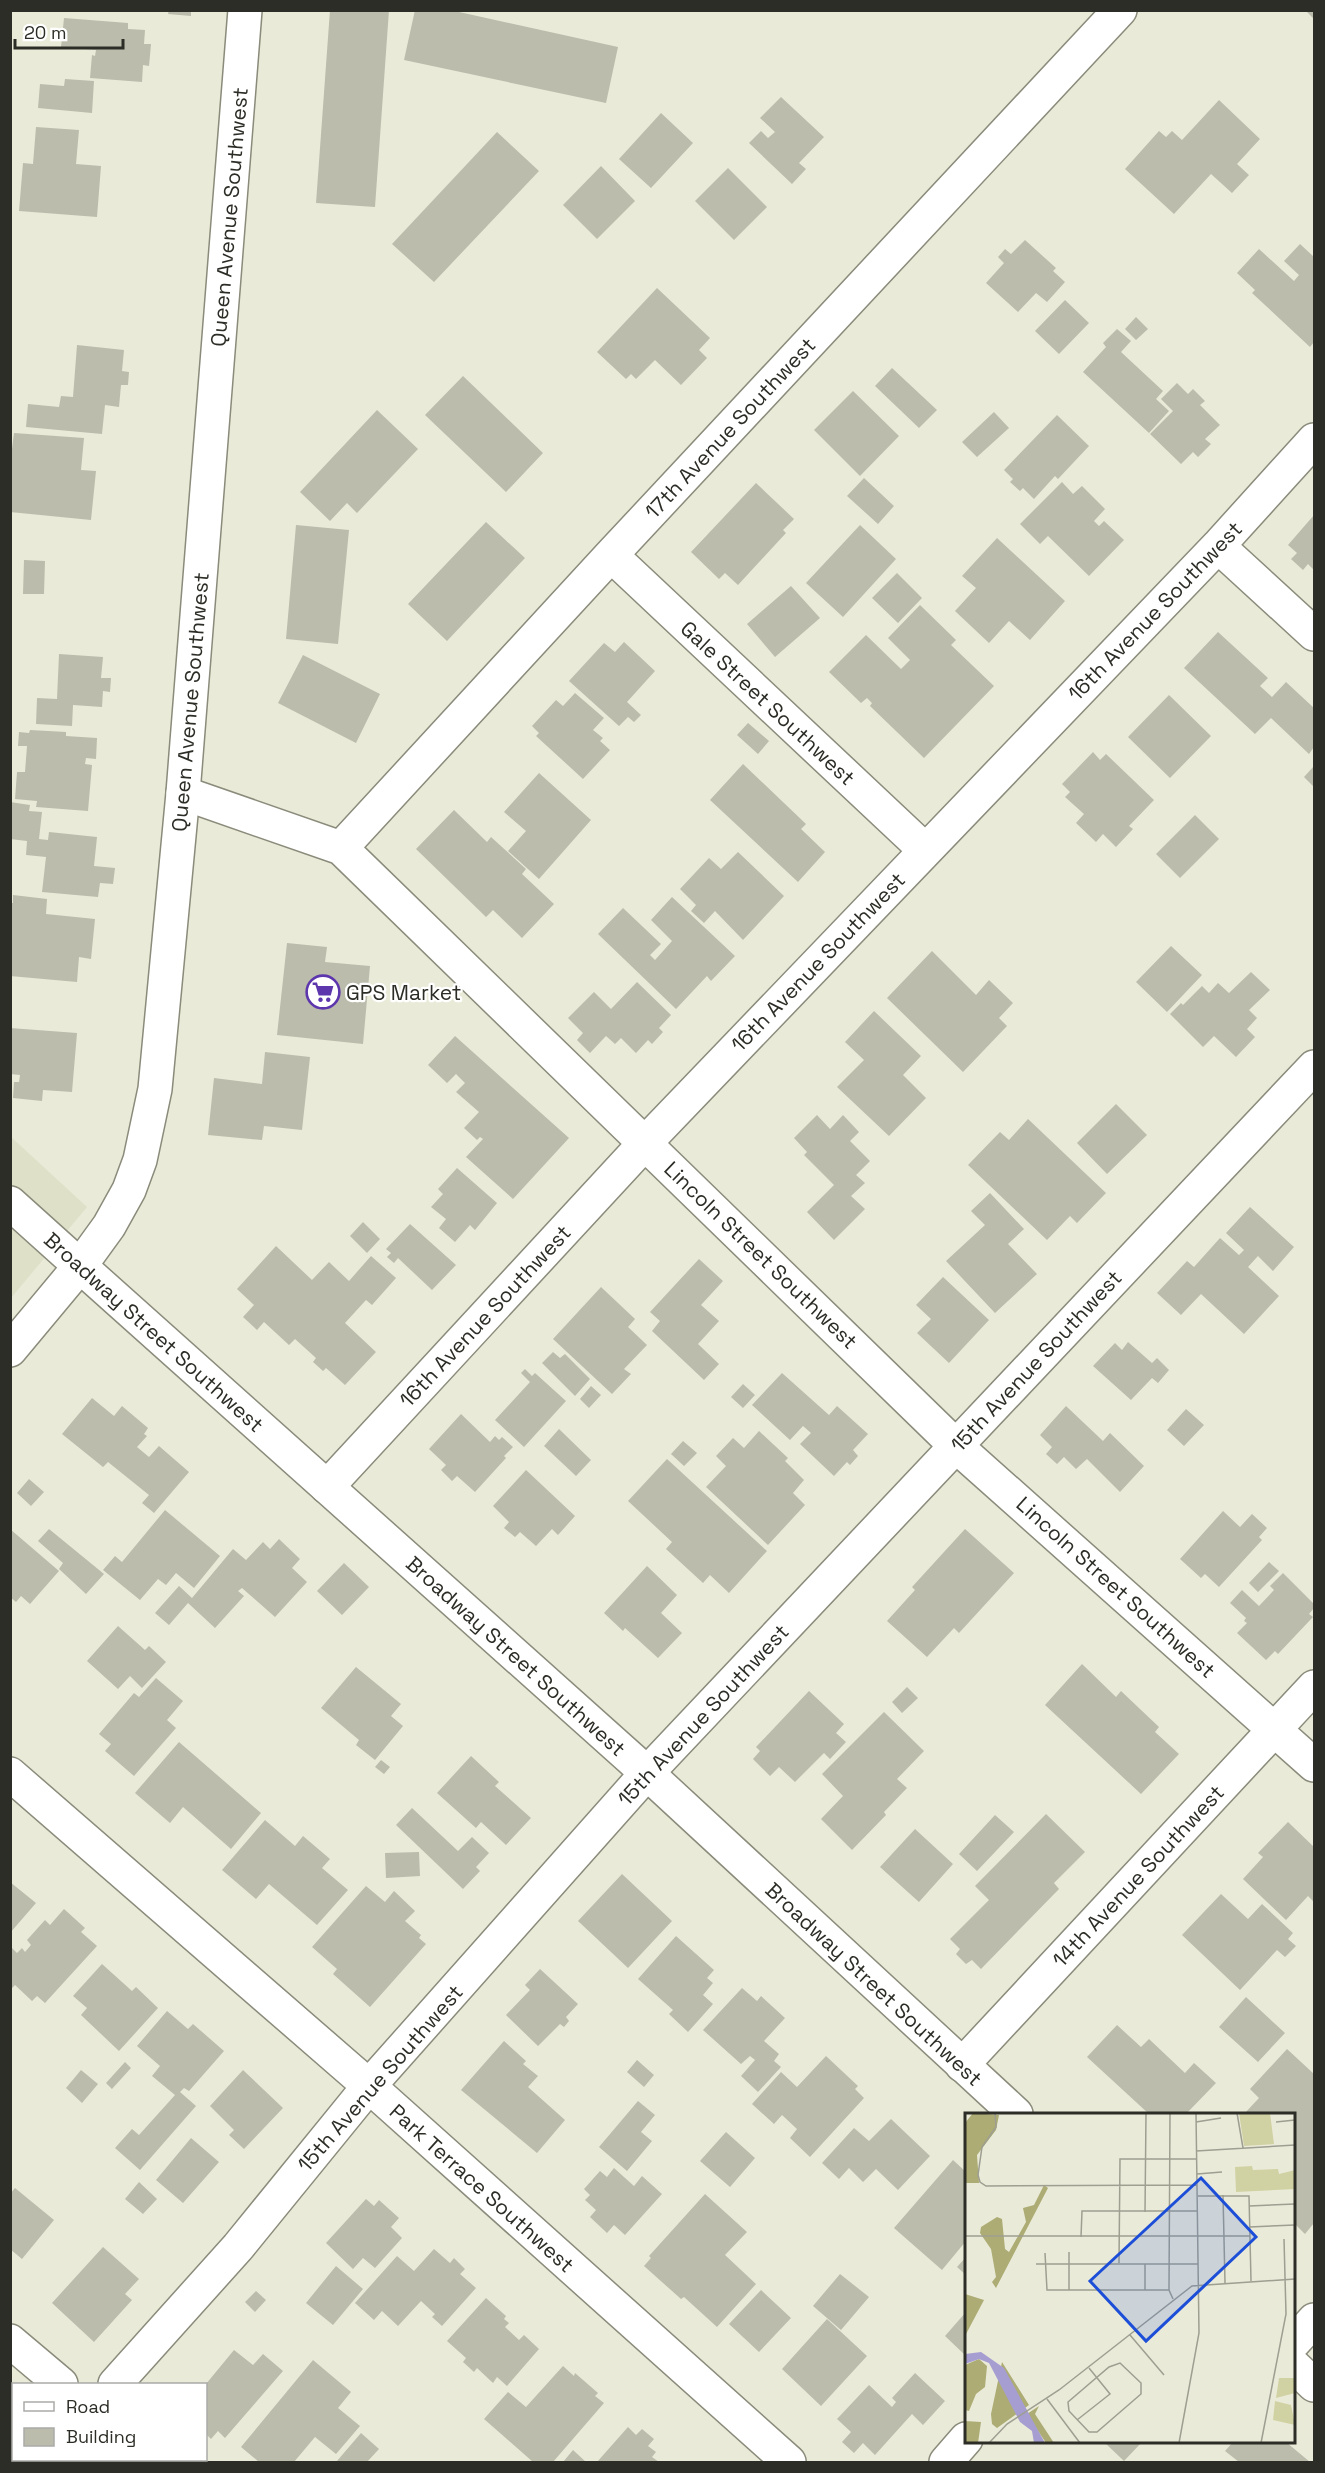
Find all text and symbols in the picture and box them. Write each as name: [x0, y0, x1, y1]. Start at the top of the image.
scale bar: [15, 12, 123, 50]
text: 20 m: [24, 21, 67, 44]
street label: Queen Avenue Southwest: [204, 86, 254, 348]
street label: 17th Avenue Southwest: [639, 332, 821, 524]
street label: 16th Avenue Southwest: [1062, 515, 1248, 707]
street label: Queen Avenue Southwest: [165, 571, 215, 833]
street label: Gale Street Southwest: [675, 615, 861, 791]
street label: 16th Avenue Southwest: [725, 866, 911, 1058]
supermarket icon: GPS Market: [305, 974, 341, 1010]
place label: GPS Market: [346, 979, 461, 1006]
street label: Lincoln Street Southwest: [659, 1155, 863, 1355]
street label: 16th Avenue Southwest: [393, 1219, 577, 1413]
street label: Broadway Street Southwest: [38, 1226, 270, 1438]
street label: 15th Avenue Southwest: [945, 1264, 1127, 1458]
street label: Lincoln Street Southwest: [1011, 1490, 1221, 1684]
street label: Broadway Street Southwest: [400, 1550, 632, 1762]
street label: 15th Avenue Southwest: [612, 1618, 794, 1812]
street label: 14th Avenue Southwest: [1046, 1779, 1230, 1973]
street label: Broadway Street Southwest: [760, 1876, 988, 2092]
street label: 15th Avenue Southwest: [291, 1979, 469, 2177]
street label: Park Terrace Southwest: [384, 2098, 580, 2278]
inset map: [965, 2113, 1295, 2443]
legend: [12, 2383, 207, 2461]
text: Road: [66, 2395, 110, 2418]
text: Building: [66, 2425, 136, 2448]

